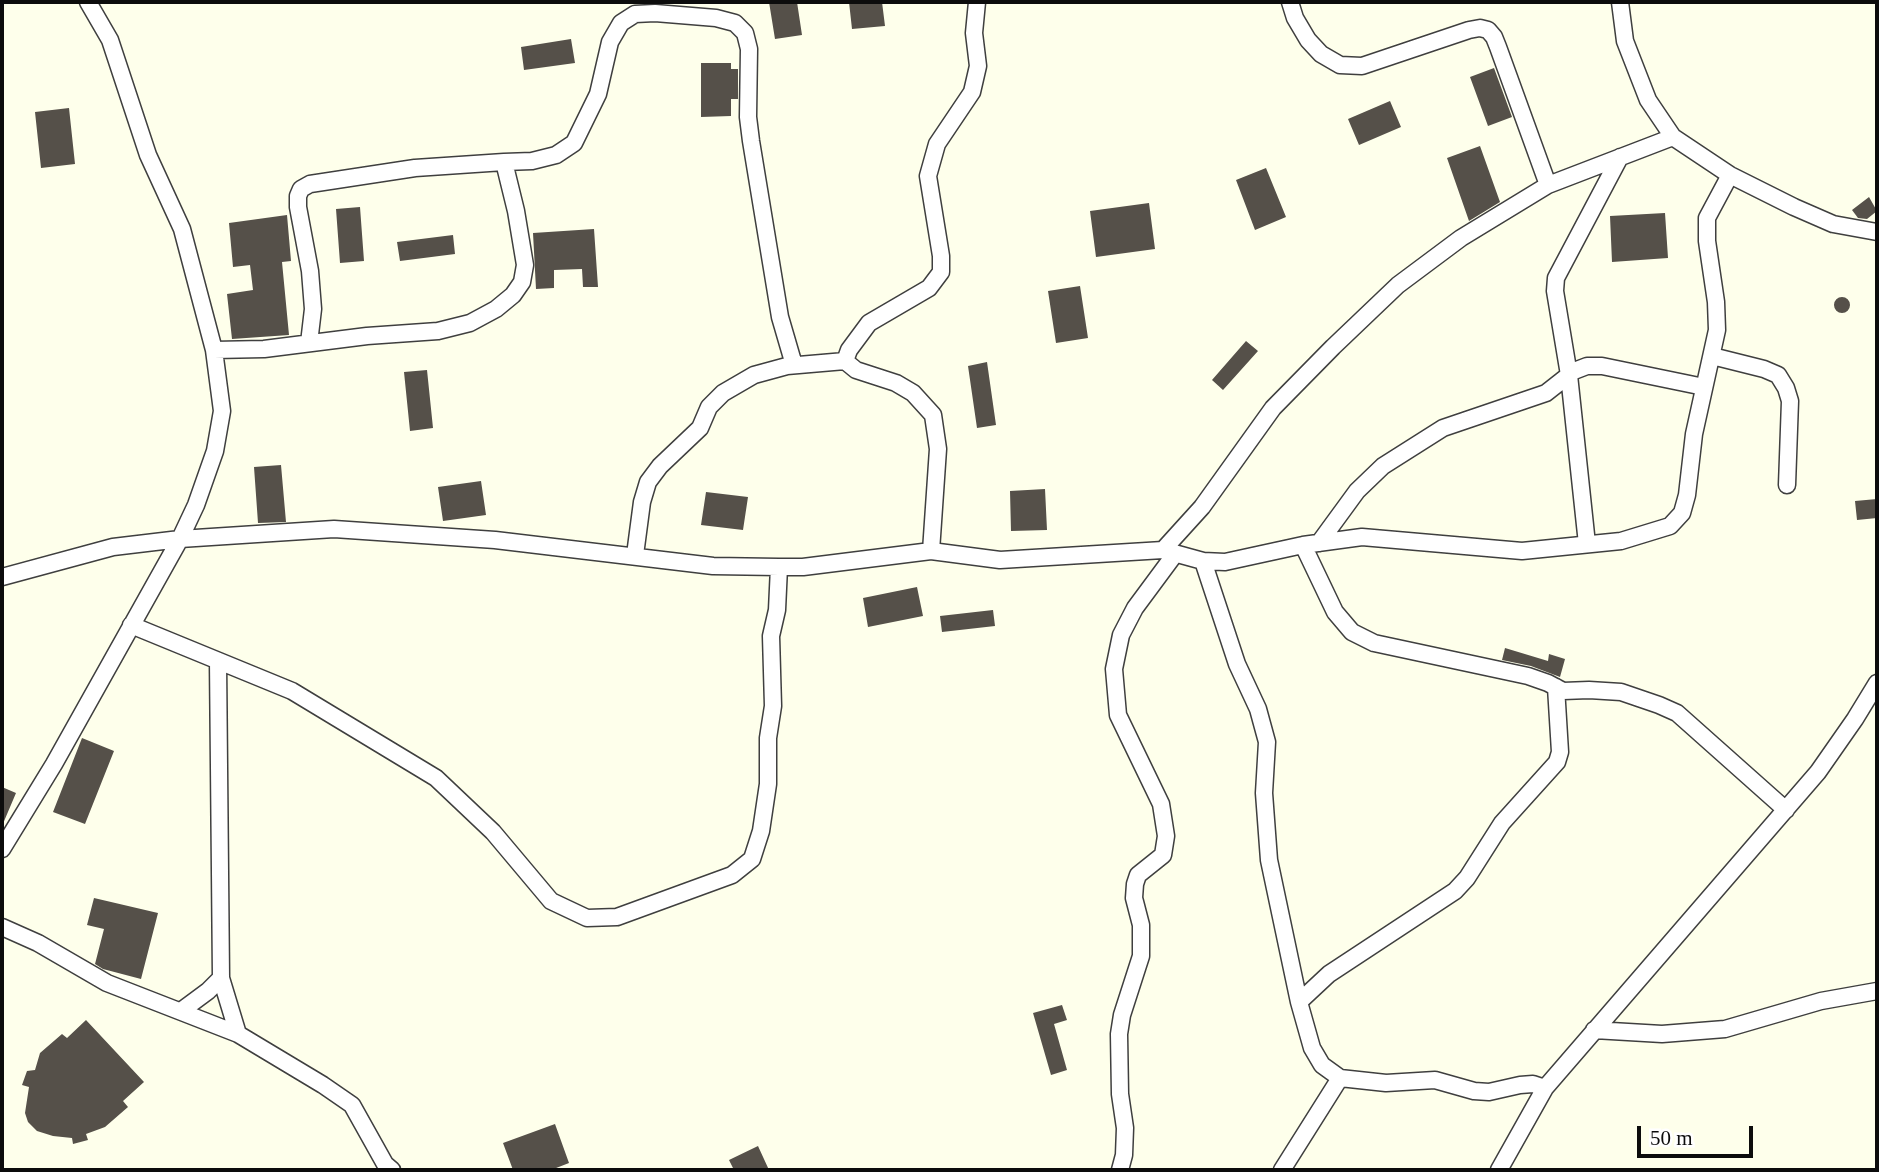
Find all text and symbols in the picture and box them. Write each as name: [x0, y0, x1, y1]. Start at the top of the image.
scale bar: [1641, 1112, 1756, 1156]
text: 50 m: [1650, 1126, 1693, 1150]

